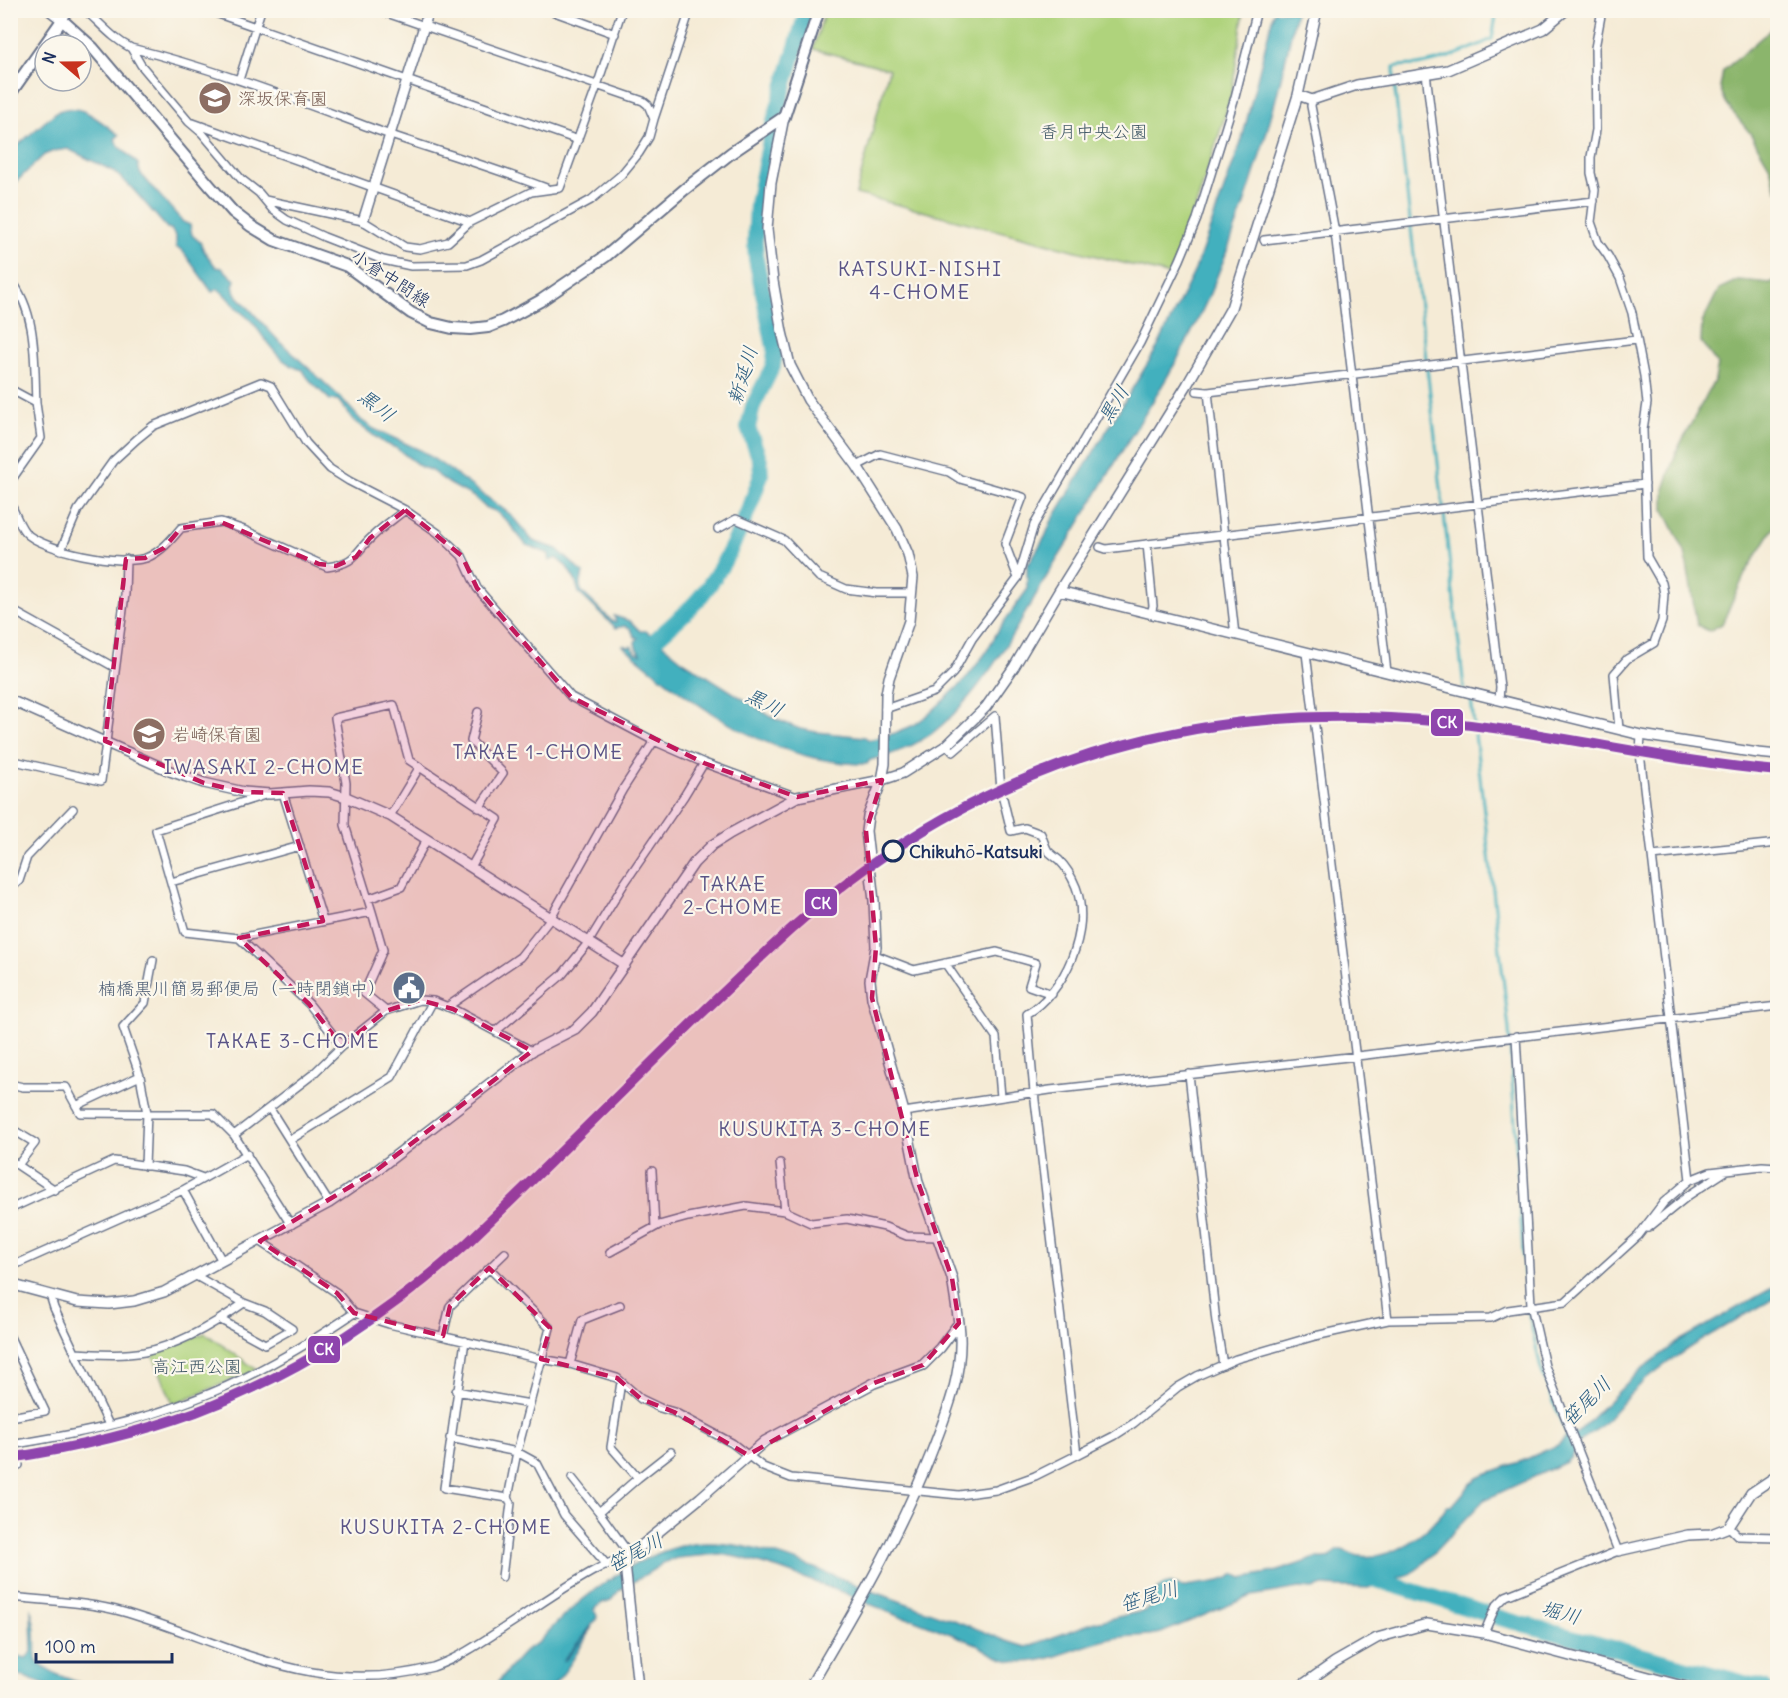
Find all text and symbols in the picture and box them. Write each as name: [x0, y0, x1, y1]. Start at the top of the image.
north arrow: [33, 33, 93, 93]
text: N: [38, 49, 60, 66]
school or university icon: 深坂保育園: [197, 80, 233, 116]
place label: 深坂保育園: [238, 87, 328, 110]
park label: 香月中央公園: [1040, 120, 1148, 143]
street label: 小倉中間線: [347, 244, 435, 312]
district label: KATSUKI-NISHI 4-CHOME: [838, 256, 1002, 304]
water label: 新延川: [721, 343, 763, 407]
water label: 黒川: [1092, 380, 1134, 428]
water label: 黒川: [354, 383, 400, 427]
water label: 黒川: [742, 682, 788, 722]
line badge: CK: [1430, 708, 1464, 737]
text: CK: [1437, 712, 1457, 732]
school or university icon: 岩崎保育園: [131, 716, 167, 752]
place label: 岩崎保育園: [172, 723, 262, 746]
district label: TAKAE 1-CHOME: [453, 739, 624, 764]
district label: IWASAKI 2-CHOME: [163, 754, 365, 779]
marker: Chikuhō-Katsuki: [882, 840, 904, 862]
place label: Chikuhō-Katsuki: [909, 840, 1042, 863]
district label: TAKAE 2-CHOME: [683, 871, 783, 919]
line badge: CK: [804, 888, 838, 917]
text: CK: [811, 893, 831, 913]
public building icon: 楠橋黒川簡易郵便局（一時閉鎖中）: [391, 970, 427, 1006]
place label: 楠橋黒川簡易郵便局（一時閉鎖中）: [98, 977, 386, 1000]
district label: TAKAE 3-CHOME: [206, 1028, 380, 1053]
district label: KUSUKITA 3-CHOME: [718, 1116, 932, 1141]
line badge: CK: [307, 1335, 341, 1364]
text: CK: [314, 1339, 334, 1359]
park label: 高江西公園: [152, 1355, 242, 1378]
water label: 笹尾川: [1556, 1371, 1616, 1431]
district label: KUSUKITA 2-CHOME: [340, 1514, 552, 1539]
water label: 笹尾川: [603, 1527, 667, 1577]
water label: 笹尾川: [1117, 1575, 1181, 1617]
water label: 堀川: [1538, 1595, 1584, 1629]
scale bar: [36, 1626, 172, 1664]
text: 100 m: [45, 1635, 96, 1658]

